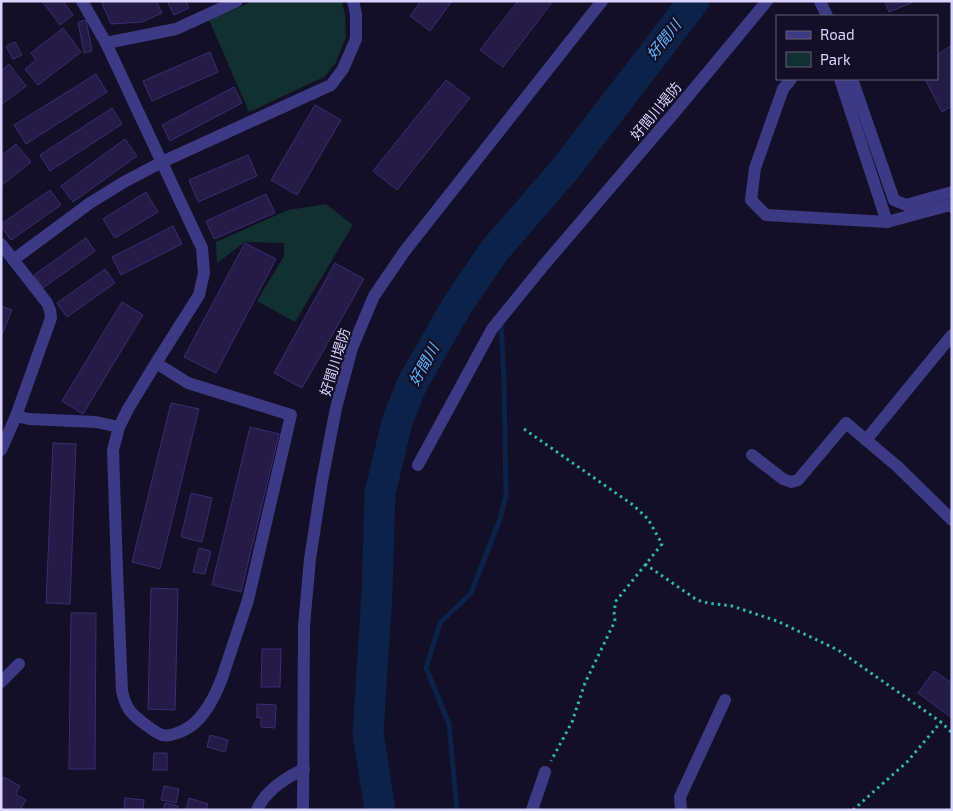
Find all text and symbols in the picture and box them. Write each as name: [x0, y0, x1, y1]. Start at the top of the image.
water label: 好間川: [642, 15, 685, 63]
legend: [776, 15, 938, 80]
text: Road: [820, 25, 855, 43]
text: Park: [820, 50, 851, 68]
street label: 好間川堤防: [627, 78, 685, 143]
street label: 好間川堤防: [316, 326, 353, 398]
water label: 好間川: [404, 339, 443, 389]

